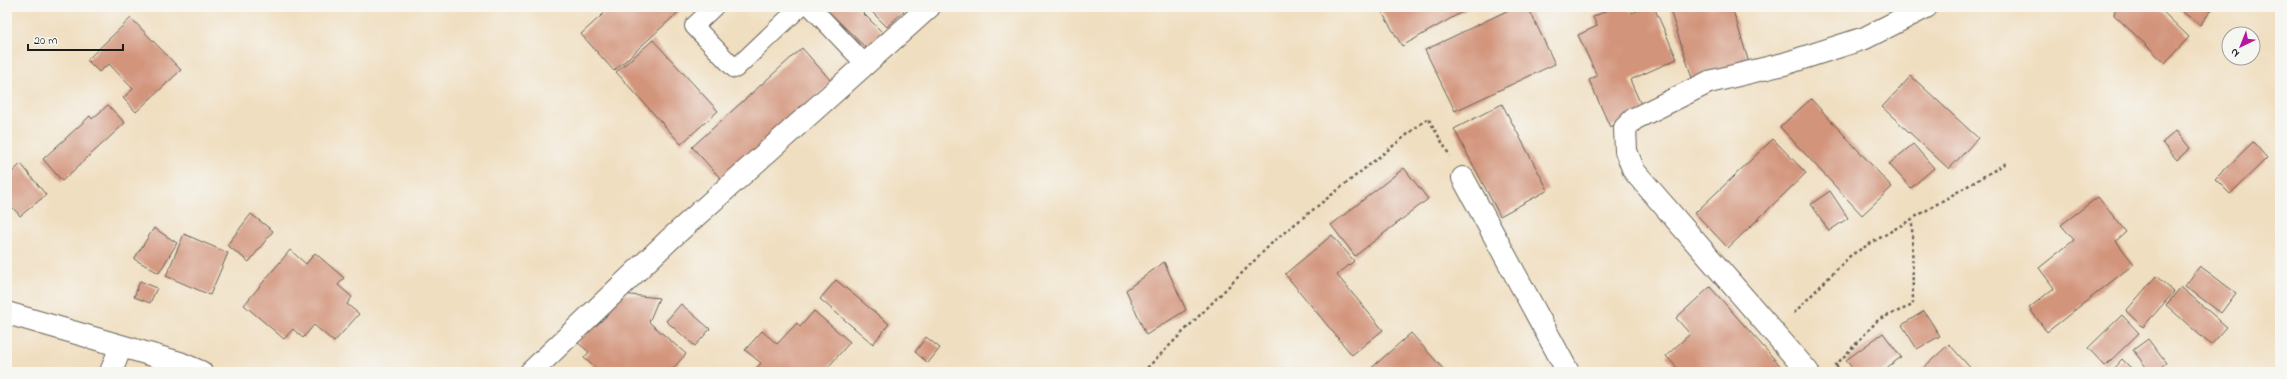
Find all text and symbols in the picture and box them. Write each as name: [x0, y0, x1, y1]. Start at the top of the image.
scale bar: [28, 26, 123, 52]
north arrow: [2221, 26, 2261, 66]
text: 20 m: [34, 32, 57, 50]
text: N: [2227, 44, 2243, 61]

